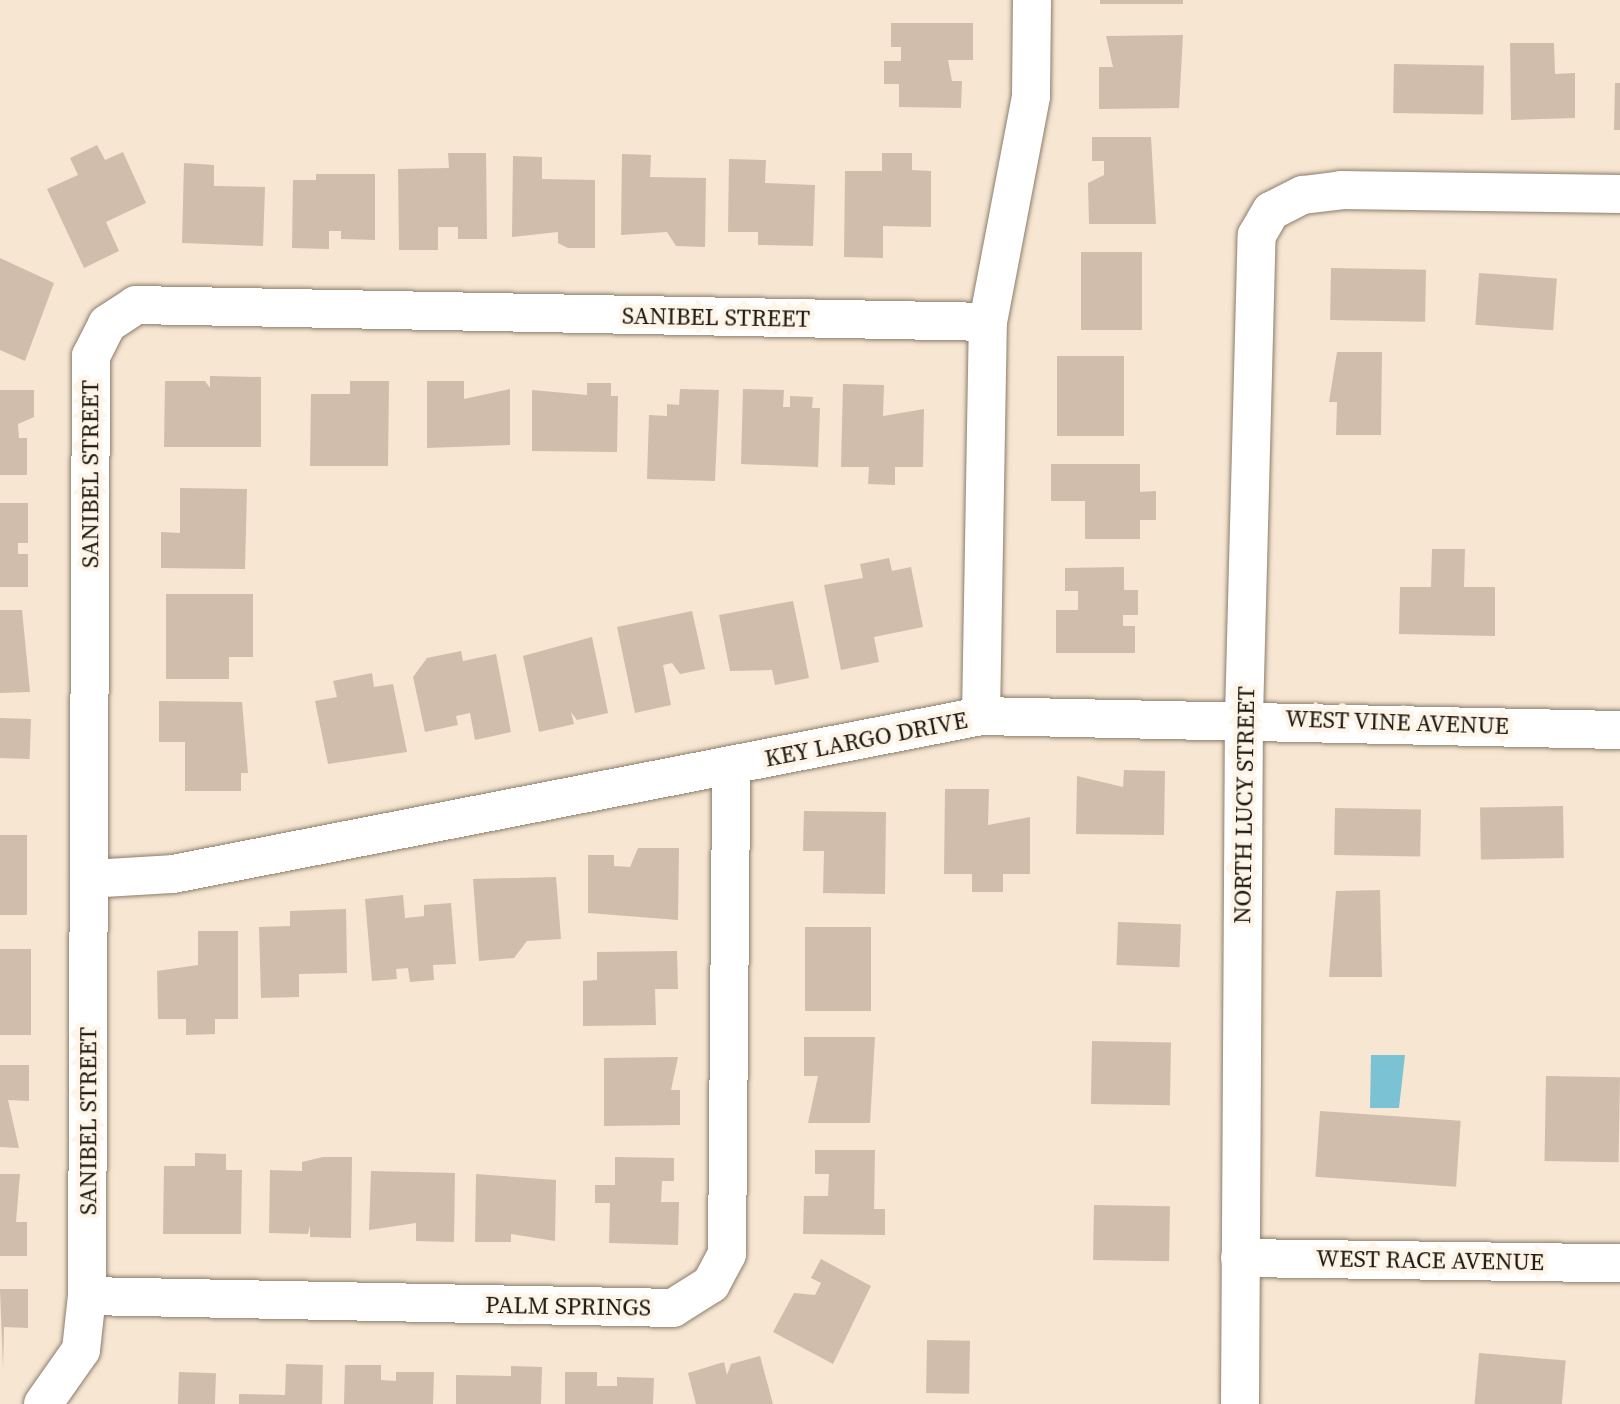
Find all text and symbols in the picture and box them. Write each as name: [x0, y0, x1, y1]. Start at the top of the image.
street label: SANIBEL STREET: [622, 301, 810, 333]
street label: SANIBEL STREET: [76, 380, 104, 568]
street label: NORTH LUCY STREET: [1228, 686, 1260, 924]
street label: WEST VINE AVENUE: [1284, 704, 1510, 740]
street label: KEY LARGO DRIVE: [762, 705, 970, 773]
street label: SANIBEL STREET: [74, 1027, 102, 1215]
street label: WEST RACE AVENUE: [1316, 1244, 1544, 1276]
street label: PALM SPRINGS: [485, 1290, 651, 1322]

